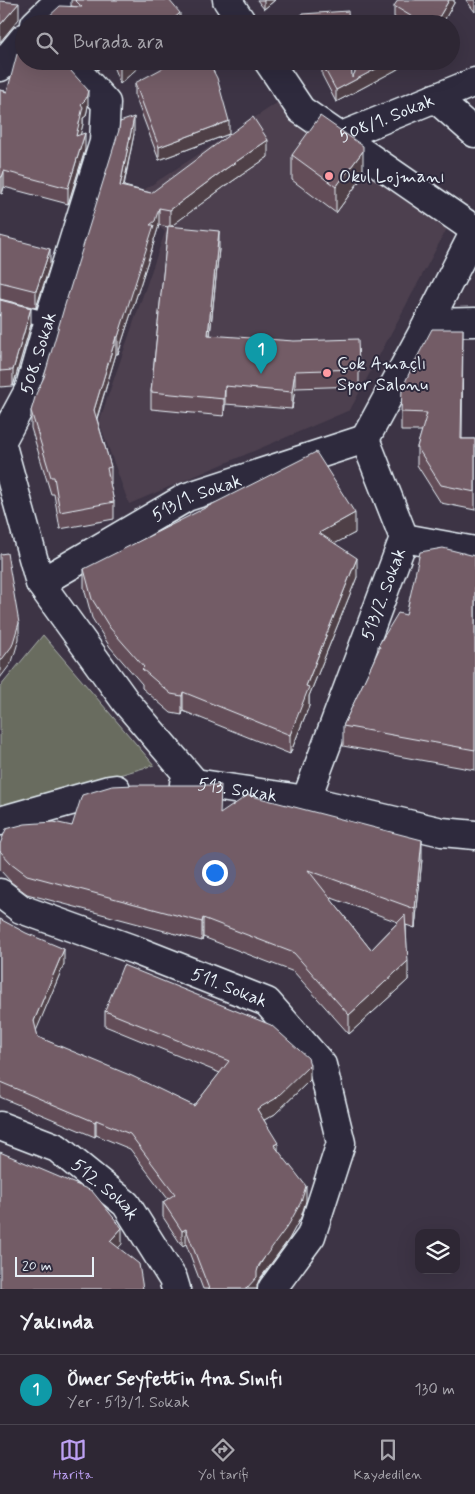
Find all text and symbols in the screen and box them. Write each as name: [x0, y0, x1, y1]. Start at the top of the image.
search box: [15, 15, 460, 70]
icon: search: [33, 29, 61, 57]
text: Burada ara: [73, 30, 164, 55]
street label: 508/1. Sokak: [335, 89, 438, 149]
place label: Okul Lojmanı: [339, 165, 445, 189]
marker: Okul Lojmanı: [323, 170, 335, 182]
street label: 508. Sokak: [15, 309, 63, 397]
pin: 1: [245, 333, 277, 374]
place label: Çok Amaçlı Spor Salonu: [337, 352, 428, 397]
marker: Çok Amaçlı Spor Salonu: [321, 367, 333, 379]
street label: 513/1. Sokak: [148, 469, 245, 528]
street label: 513/2. Sokak: [356, 545, 412, 644]
street label: 513. Sokak: [196, 773, 279, 808]
your location: [202, 860, 228, 886]
street label: 511. Sokak: [188, 962, 271, 1014]
street label: 512. Sokak: [66, 1153, 144, 1225]
map controls: [415, 1229, 460, 1274]
button: layers: [415, 1229, 460, 1274]
scale bar: [15, 1254, 94, 1277]
text: 20 m: [22, 1257, 52, 1275]
text: Yakında: [20, 1308, 94, 1336]
text: Ömer Seyfettin Ana Sınıfı: [67, 1367, 283, 1392]
text: 1: [32, 1379, 40, 1400]
text: 130 m: [414, 1379, 455, 1400]
text: Yer · 513/1. Sokak: [67, 1392, 189, 1413]
tab: Harita: [53, 1436, 93, 1484]
tab: Yol tarifi: [198, 1436, 248, 1484]
tab: Kaydedilen: [354, 1436, 422, 1484]

